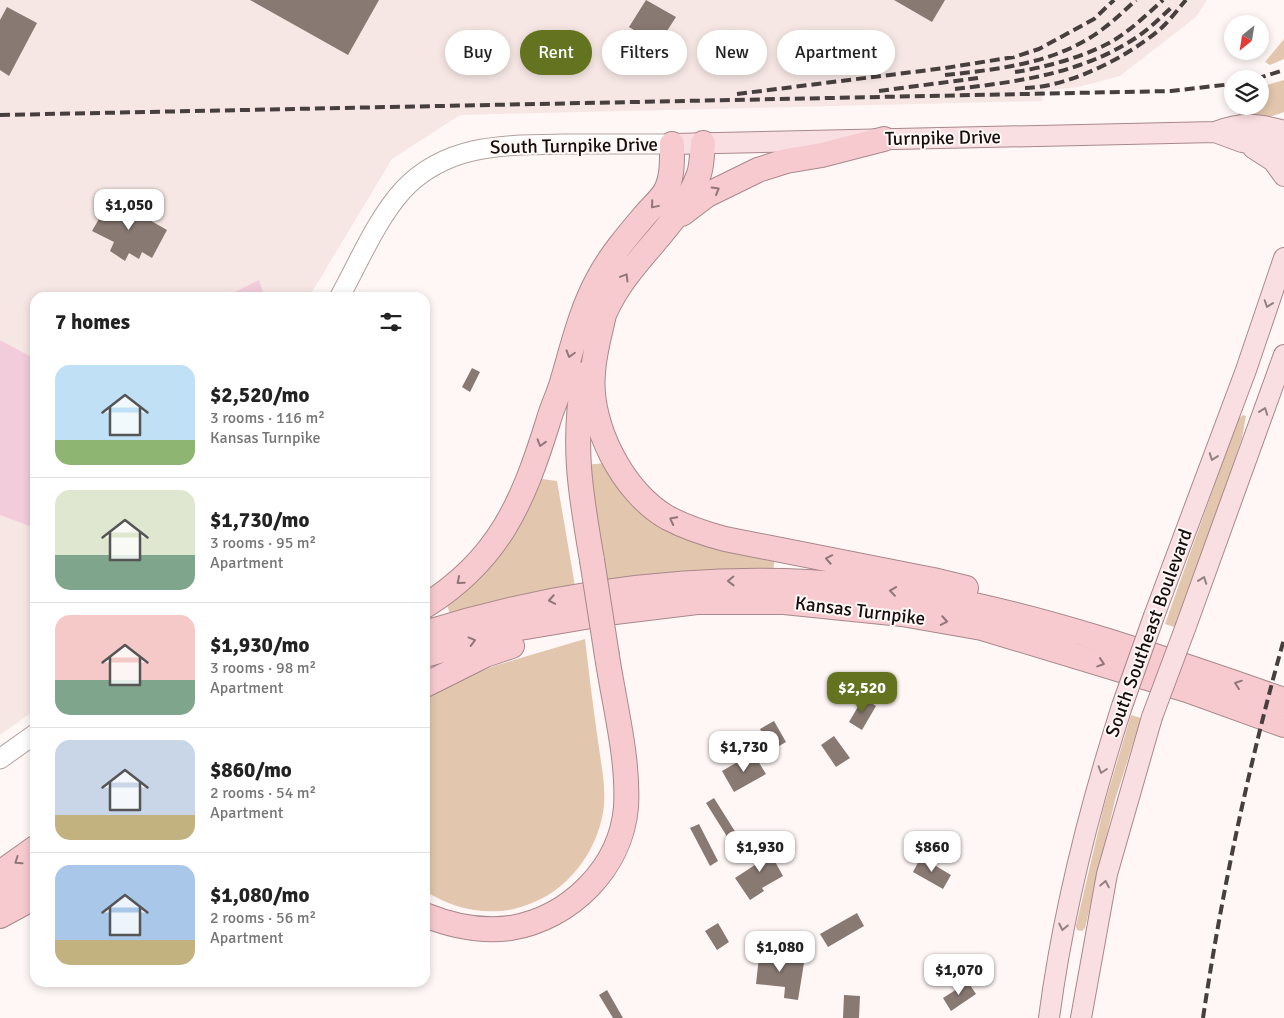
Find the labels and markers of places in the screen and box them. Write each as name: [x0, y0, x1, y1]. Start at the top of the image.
pin: $1,050: [88, 188, 170, 231]
pin: $2,520: [821, 672, 903, 714]
pin: $1,730: [703, 730, 785, 773]
pin: $1,930: [719, 830, 801, 873]
pin: $860: [902, 830, 962, 873]
pin: $1,080: [739, 930, 821, 973]
pin: $1,070: [918, 954, 1000, 996]

